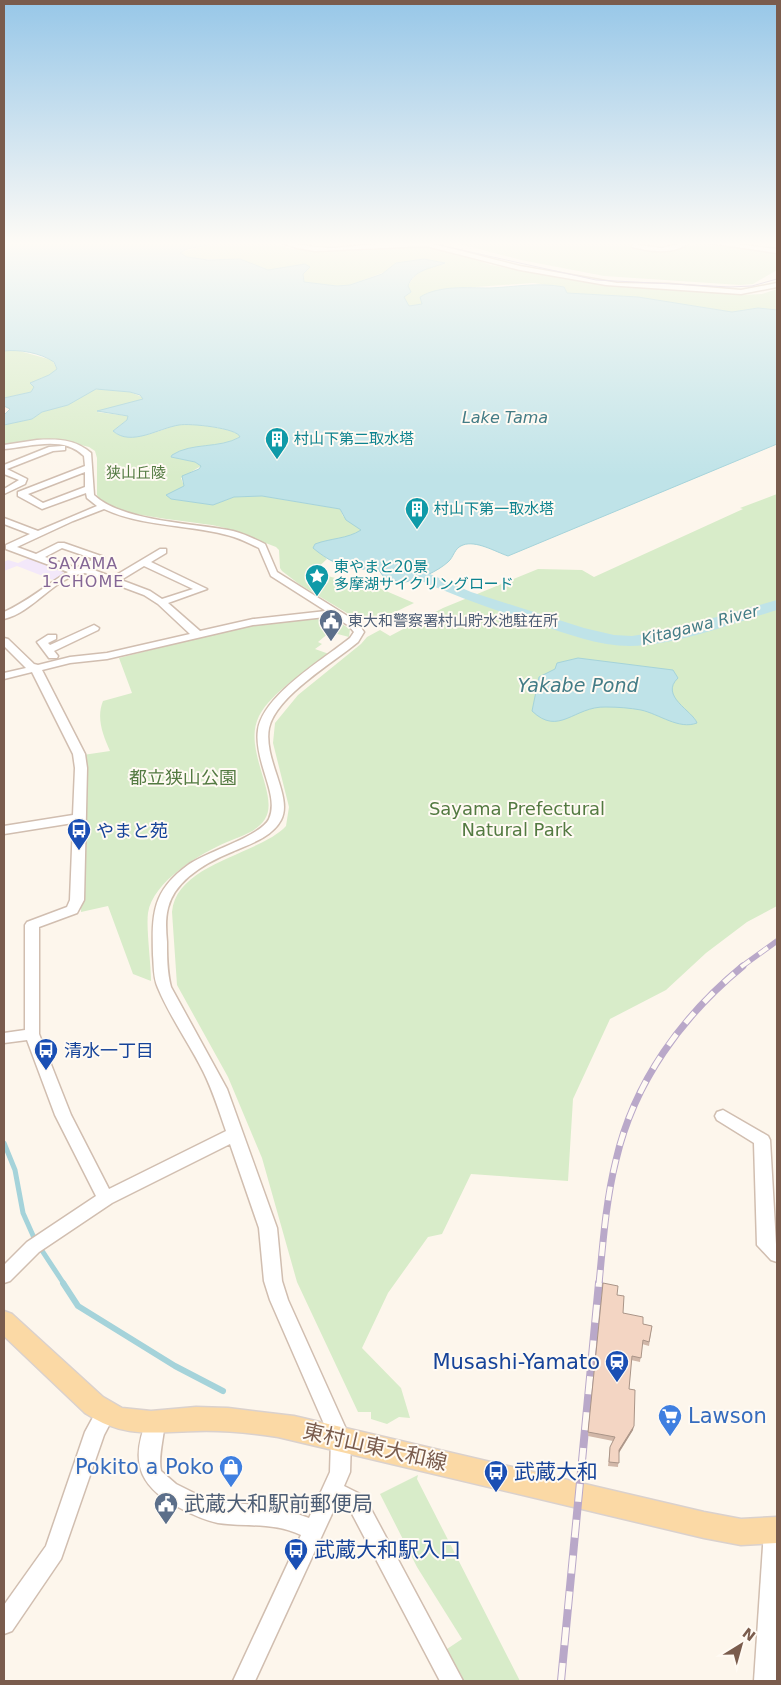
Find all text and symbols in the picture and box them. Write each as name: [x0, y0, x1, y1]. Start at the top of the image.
water label: Lake Tama: [462, 408, 548, 427]
building icon: 村山下第二取水塔: [264, 426, 290, 460]
place label: 村山下第二取水塔: [294, 430, 414, 448]
park label: 狭山丘陵: [106, 464, 166, 482]
building icon: 村山下第一取水塔: [404, 496, 430, 530]
place label: 村山下第一取水塔: [434, 500, 554, 518]
district label: SAYAMA 1-CHOME: [42, 554, 124, 591]
place label: 東やまと20景 多摩湖サイクリングロード: [334, 558, 514, 593]
place icon: 東やまと20景 多摩湖サイクリングロード: [304, 563, 330, 597]
water label: Kitagawa River: [639, 601, 762, 649]
public building icon: 東大和警察署村山貯水池駐在所: [318, 608, 344, 642]
place label: 東大和警察署村山貯水池駐在所: [348, 612, 558, 630]
water label: Yakabe Pond: [517, 674, 640, 696]
park label: 都立狭山公園: [129, 767, 237, 788]
park label: Sayama Prefectural Natural Park: [429, 798, 605, 840]
bus stop icon: やまと苑: [66, 817, 92, 851]
place label: やまと苑: [96, 820, 168, 841]
bus stop icon: 清水一丁目: [33, 1037, 59, 1071]
place label: 清水一丁目: [64, 1040, 154, 1061]
station icon: Musashi-Yamato: [604, 1349, 630, 1383]
place label: Musashi-Yamato: [432, 1350, 600, 1374]
supermarket icon: Lawson: [657, 1403, 683, 1437]
place label: Lawson: [688, 1404, 767, 1428]
street label: 東村山東大和線: [301, 1419, 449, 1475]
shop icon: Pokito a Poko: [218, 1454, 244, 1488]
place label: Pokito a Poko: [75, 1455, 214, 1479]
bus stop icon: 武蔵大和: [483, 1459, 509, 1493]
place label: 武蔵大和: [514, 1460, 598, 1484]
public building icon: 武蔵大和駅前郵便局: [153, 1491, 179, 1525]
place label: 武蔵大和駅前郵便局: [184, 1492, 373, 1516]
bus stop icon: 武蔵大和駅入口: [283, 1537, 309, 1571]
place label: 武蔵大和駅入口: [314, 1538, 461, 1562]
north arrow: [716, 1620, 766, 1670]
text: N: [739, 1625, 758, 1645]

